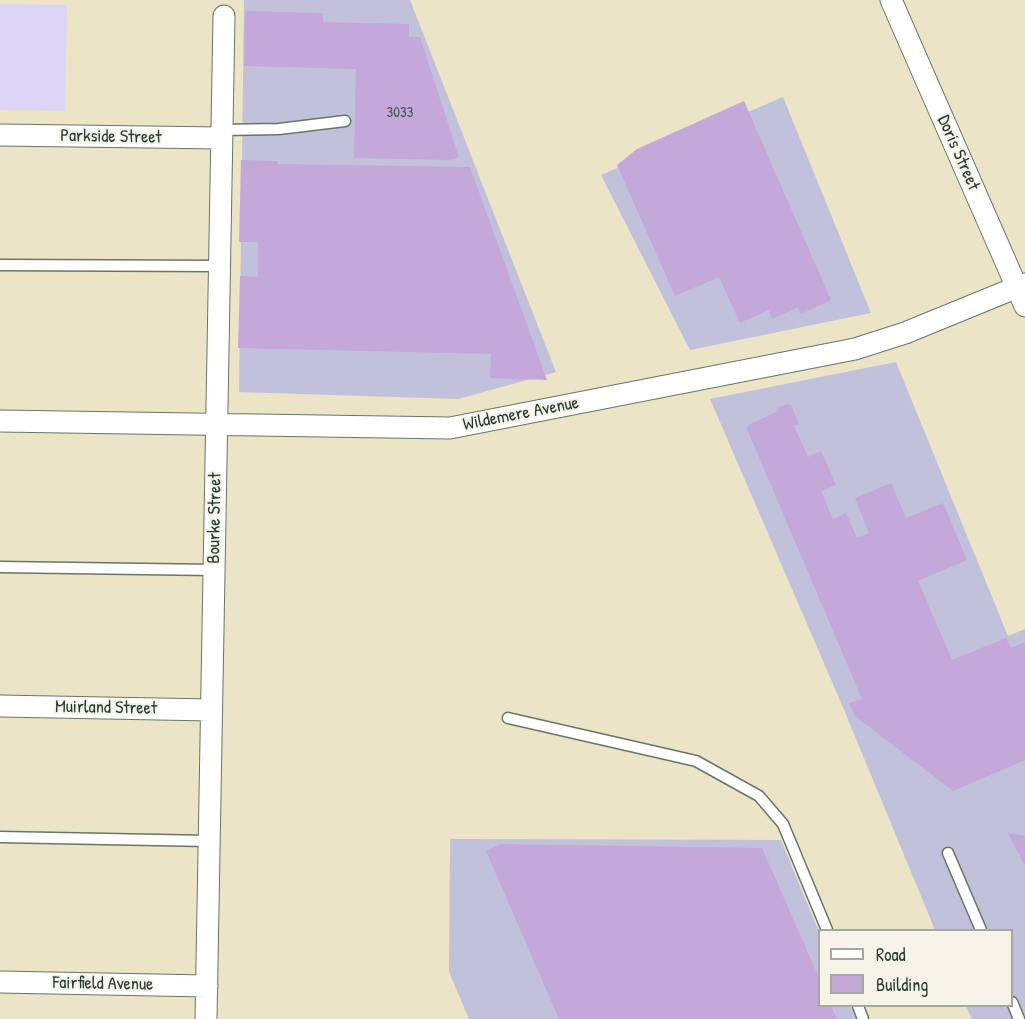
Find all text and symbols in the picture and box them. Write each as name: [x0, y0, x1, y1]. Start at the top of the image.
house number: 3033: [387, 104, 413, 122]
street label: Doris Street: [932, 112, 984, 194]
street label: Parkside Street: [60, 125, 162, 149]
street label: Wildemere Avenue: [461, 392, 581, 436]
street label: Bourke Street: [203, 472, 227, 564]
street label: Muirland Street: [55, 696, 157, 720]
legend: [818, 929, 1013, 1007]
text: Road: [876, 942, 906, 967]
street label: Fairfield Avenue: [52, 972, 154, 996]
text: Building: [876, 972, 928, 997]

